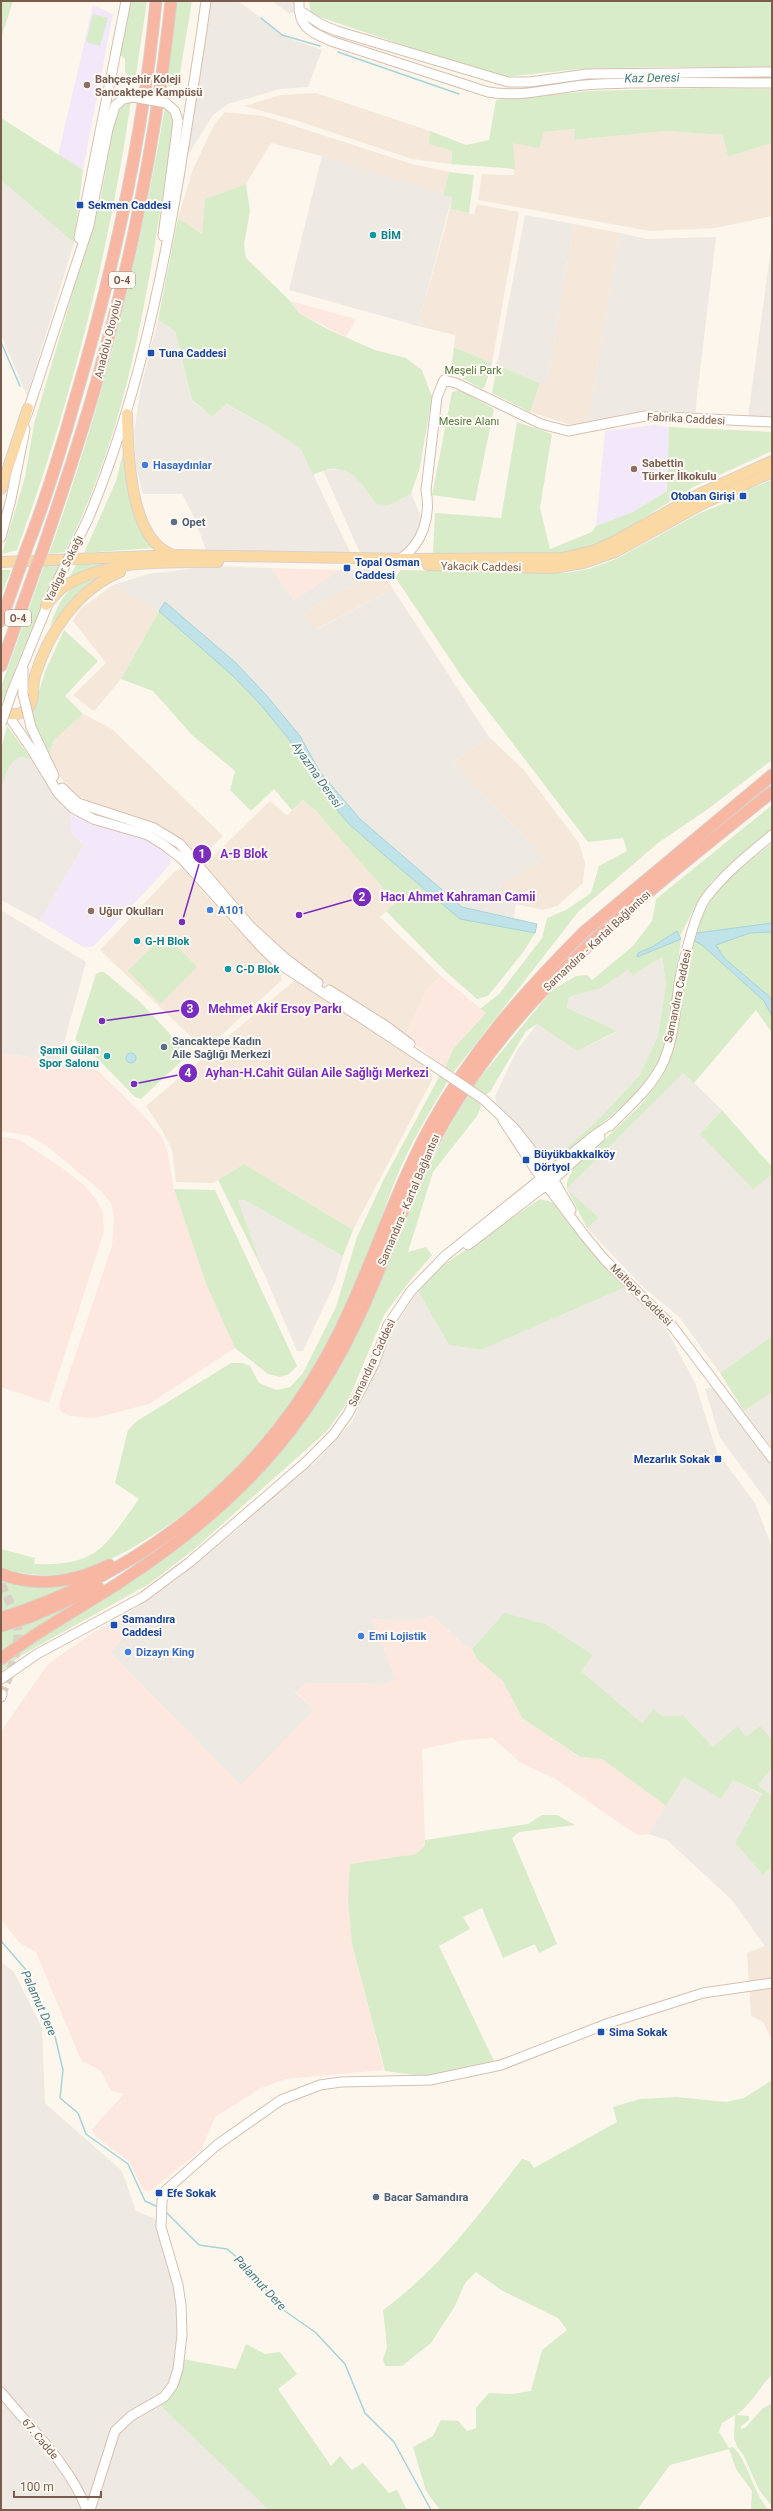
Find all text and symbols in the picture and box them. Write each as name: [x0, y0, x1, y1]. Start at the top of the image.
water label: Kaz Deresi: [624, 71, 680, 85]
place label: Bahçeşehir Koleji Sancaktepe Kampüsü: [95, 73, 202, 99]
marker: Bahçeşehir Koleji Sancaktepe Kampüsü: [82, 80, 92, 90]
place label: Sekmen Caddesi: [88, 199, 171, 212]
marker: Sekmen Caddesi: [75, 200, 85, 210]
place label: BİM: [381, 228, 401, 242]
marker: BİM: [368, 230, 378, 240]
road number: O-4: [109, 272, 135, 288]
street label: Anadolu Otoyolu: [92, 298, 124, 380]
place label: Tuna Caddesi: [159, 347, 226, 360]
marker: Tuna Caddesi: [146, 348, 156, 358]
park label: Meşeli Park: [444, 364, 502, 377]
street label: Fabrika Caddesi: [646, 410, 726, 428]
park label: Mesire Alanı: [439, 415, 499, 428]
place label: Sabettin Türker İlkokulu: [642, 457, 716, 483]
place label: Hasaydınlar: [153, 459, 212, 472]
marker: Hasaydınlar: [140, 460, 150, 470]
marker: Sabettin Türker İlkokulu: [629, 464, 639, 474]
place label: Otoban Girişi: [671, 490, 735, 503]
marker: Otoban Girişi: [738, 491, 748, 501]
place label: Opet: [182, 516, 206, 529]
marker: Opet: [169, 517, 179, 527]
street label: Yadigar Sokağı: [42, 533, 86, 605]
place label: Topal Osman Caddesi: [355, 556, 420, 582]
street label: Yakacık Caddesi: [441, 560, 521, 574]
marker: Topal Osman Caddesi: [342, 563, 352, 573]
road number: O-4: [5, 610, 31, 626]
water label: Ayazma Deresi: [289, 739, 345, 811]
callout: A-B Blok: [192, 842, 276, 866]
text: 1: [199, 847, 205, 861]
text: A-B Blok: [220, 847, 268, 861]
callout: Hacı Ahmet Kahraman Camii: [352, 885, 543, 909]
street label: Samandıra - Kartal Bağlantısı: [541, 888, 653, 994]
text: 2: [359, 890, 366, 904]
text: Hacı Ahmet Kahraman Camii: [380, 890, 536, 904]
place label: A101: [218, 904, 244, 917]
place label: Uğur Okulları: [99, 905, 164, 918]
marker: A101: [205, 905, 215, 915]
marker: Uğur Okulları: [86, 906, 96, 916]
place label: G-H Blok: [145, 935, 189, 948]
marker: G-H Blok: [132, 936, 142, 946]
street label: Samandıra Caddesi: [662, 948, 694, 1044]
place label: C-D Blok: [236, 963, 280, 976]
marker: C-D Blok: [223, 964, 233, 974]
callout: Mehmet Akif Ersoy Parkı: [180, 997, 350, 1021]
text: 3: [187, 1002, 194, 1016]
text: Mehmet Akif Ersoy Parkı: [208, 1002, 342, 1016]
place label: Sancaktepe Kadın Aile Sağlığı Merkezi: [172, 1035, 271, 1061]
marker: Sancaktepe Kadın Aile Sağlığı Merkezi: [159, 1042, 169, 1052]
place label: Şamil Gülan Spor Salonu: [39, 1044, 99, 1070]
marker: Şamil Gülan Spor Salonu: [102, 1051, 112, 1061]
callout: Ayhan-H.Cahit Gülan Aile Sağlığı Merkezi: [178, 1061, 437, 1085]
text: 4: [185, 1066, 192, 1080]
text: Ayhan-H.Cahit Gülan Aile Sağlığı Merkezi: [205, 1066, 429, 1080]
street label: Samandıra - Kartal Bağlantısı: [375, 1132, 443, 1268]
place label: Büyükbakkalköy Dörtyol: [534, 1148, 615, 1174]
marker: Büyükbakkalköy Dörtyol: [521, 1155, 531, 1165]
street label: Maltepe Caddesi: [607, 1261, 675, 1329]
street label: Samandıra Caddesi: [346, 1317, 398, 1409]
place label: Mezarlık Sokak: [634, 1453, 710, 1466]
marker: Mezarlık Sokak: [713, 1454, 723, 1464]
place label: Samandıra Caddesi: [122, 1613, 175, 1639]
marker: Samandıra Caddesi: [109, 1620, 119, 1630]
place label: Emi Lojistik: [369, 1630, 427, 1643]
marker: Emi Lojistik: [356, 1631, 366, 1641]
place label: Dizayn King: [136, 1646, 194, 1659]
marker: Dizayn King: [123, 1647, 133, 1657]
water label: Palamut Dere: [18, 1968, 60, 2038]
place label: Sima Sokak: [609, 2026, 668, 2039]
marker: Sima Sokak: [596, 2027, 606, 2037]
place label: Efe Sokak: [167, 2187, 216, 2200]
marker: Efe Sokak: [154, 2188, 164, 2198]
place label: Bacar Samandıra: [384, 2191, 469, 2204]
marker: Bacar Samandıra: [371, 2192, 381, 2202]
water label: Palamut Dere: [231, 2253, 289, 2313]
street label: 67. Cadde: [19, 2416, 61, 2462]
scale bar: [14, 2473, 101, 2499]
text: 100 m: [20, 2480, 54, 2494]

